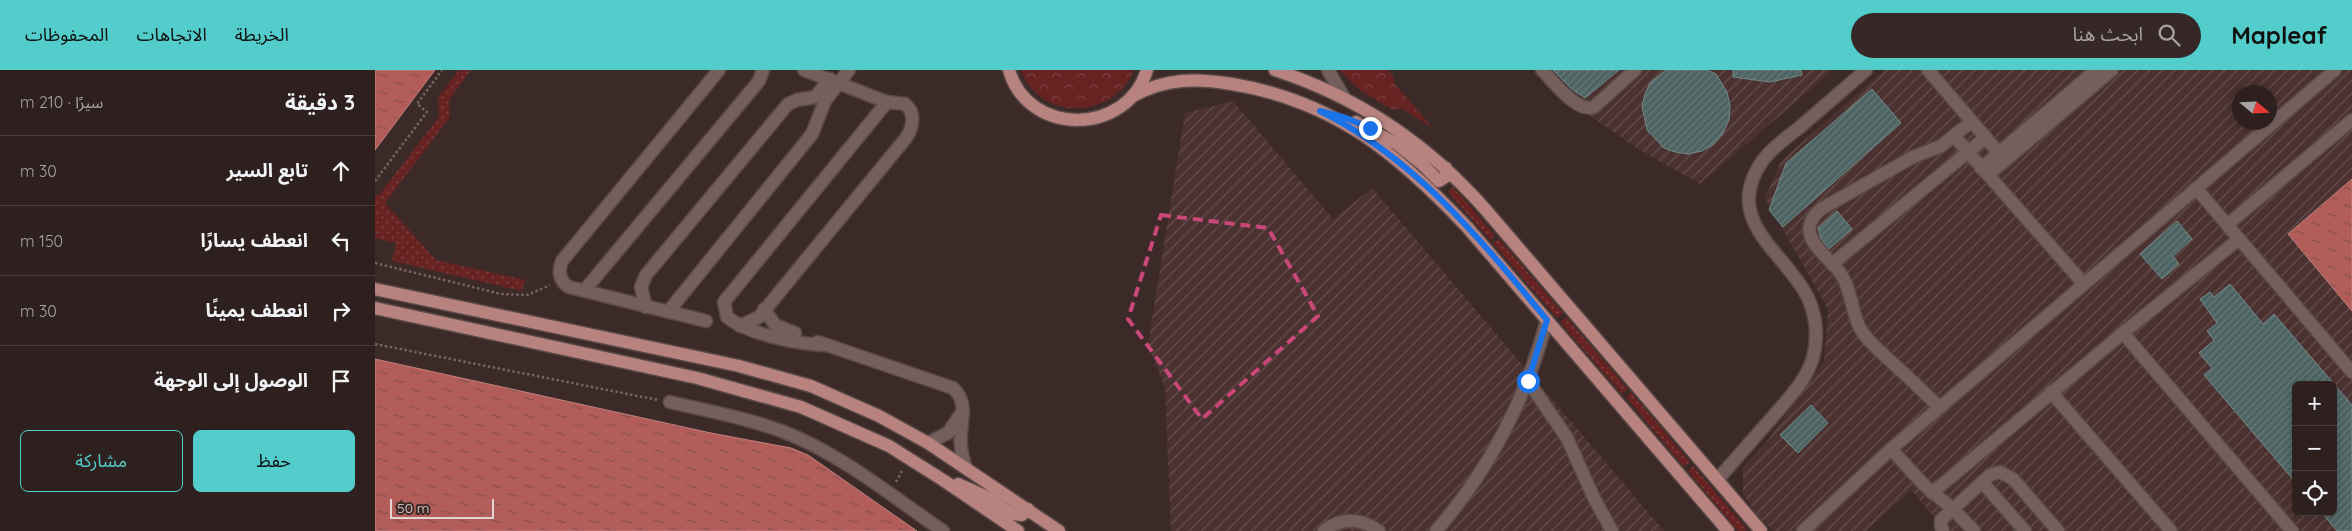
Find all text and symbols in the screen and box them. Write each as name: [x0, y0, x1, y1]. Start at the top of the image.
search box: [1851, 13, 2201, 58]
text: Mapleaf: [2231, 20, 2327, 50]
icon: search: [2155, 21, 2183, 49]
text: ابحث هنا: [2072, 22, 2143, 46]
text: المحفوظات: [25, 23, 109, 46]
text: الاتجاهات: [137, 23, 207, 46]
text: الخريطة: [235, 23, 289, 46]
north arrow: [2232, 85, 2277, 130]
text: 3 دقيقة: [285, 89, 355, 115]
text: سيرًا · 210 m: [20, 92, 103, 112]
route end: [1359, 117, 1382, 140]
icon: ahead: [327, 157, 355, 185]
text: تابع السير: [226, 158, 308, 182]
text: 30 m: [20, 161, 57, 181]
icon: left: [327, 227, 355, 255]
text: انعطف يسارًا: [201, 228, 308, 252]
text: 150 m: [20, 231, 63, 251]
icon: right: [327, 297, 355, 325]
text: انعطف يمينًا: [206, 298, 308, 322]
text: 30 m: [20, 301, 57, 321]
icon: arrive: [327, 367, 355, 395]
text: الوصول إلى الوجهة: [154, 368, 308, 392]
route start: [1517, 370, 1540, 393]
map controls: [2292, 381, 2337, 516]
button: +: [2292, 381, 2337, 426]
button: −: [2292, 426, 2337, 471]
button: مشاركة: [20, 430, 183, 492]
button: حفظ: [193, 430, 355, 492]
button: locate: [2292, 471, 2337, 516]
scale bar: [390, 496, 494, 519]
text: 50 m: [397, 499, 430, 517]

